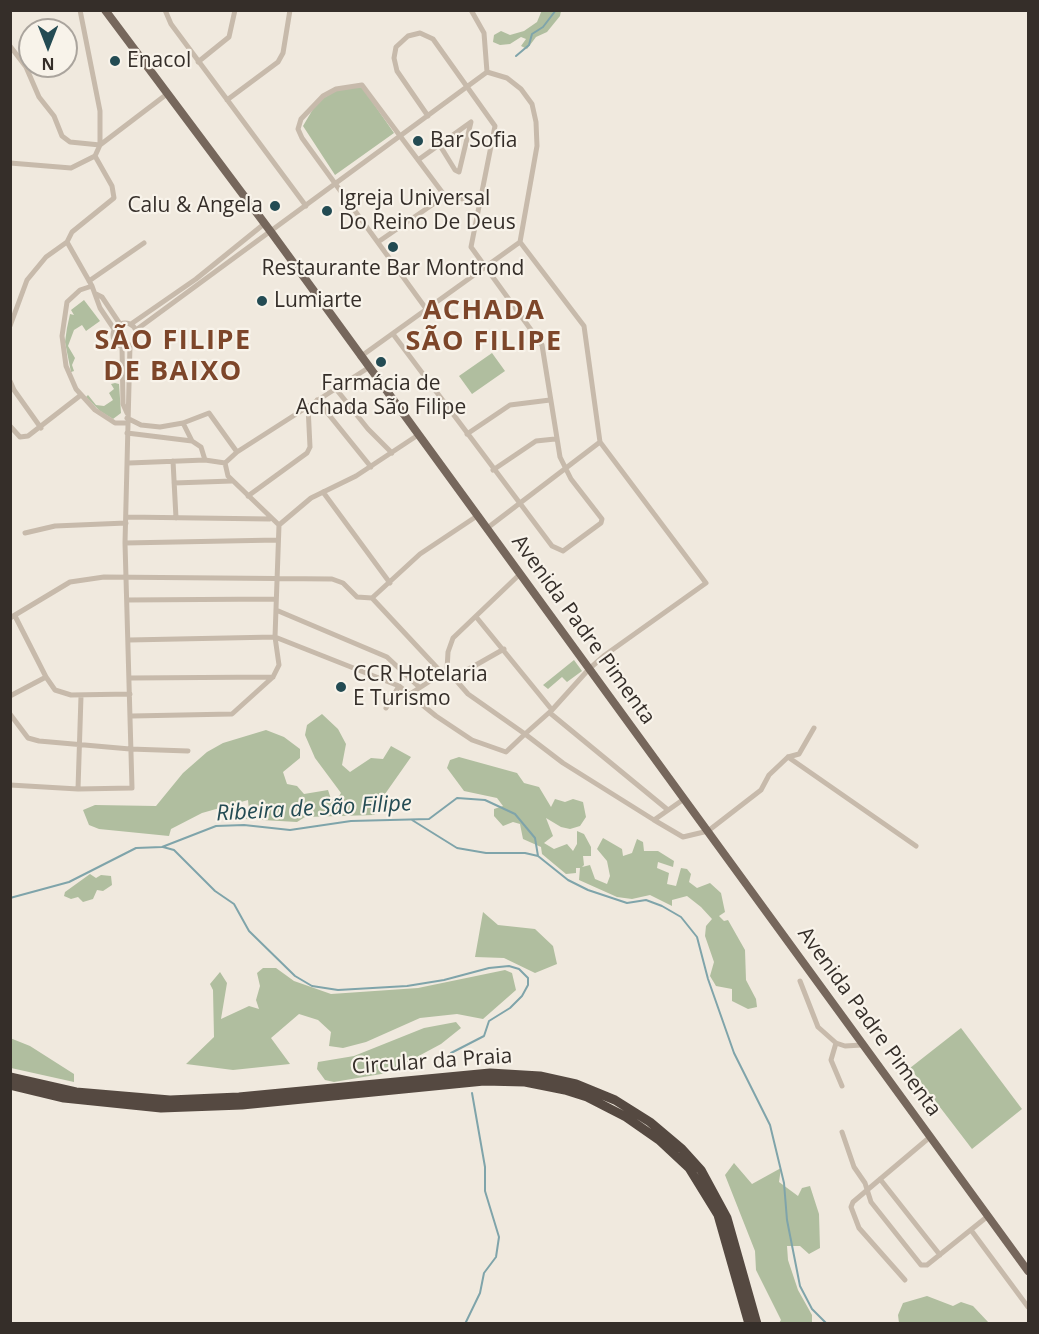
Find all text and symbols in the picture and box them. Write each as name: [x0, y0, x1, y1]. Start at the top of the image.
north arrow: [18, 18, 78, 78]
place label: Enacol: [127, 48, 191, 74]
text: N: [42, 53, 55, 75]
marker: Enacol: [108, 54, 122, 68]
place label: Bar Sofia: [430, 128, 517, 154]
marker: Bar Sofia: [411, 134, 425, 148]
place label: Igreja Universal Do Reino De Deus: [339, 186, 516, 236]
place label: Calu & Angela: [127, 193, 263, 219]
marker: Calu & Angela: [268, 199, 282, 213]
marker: Igreja Universal Do Reino De Deus: [320, 204, 334, 218]
marker: Restaurante Bar Montrond: [386, 240, 400, 254]
place label: Restaurante Bar Montrond: [262, 256, 524, 282]
place label: Lumiarte: [274, 288, 362, 314]
marker: Lumiarte: [255, 294, 269, 308]
district label: ACHADA SÃO FILIPE: [405, 295, 563, 358]
district label: SÃO FILIPE DE BAIXO: [94, 325, 252, 388]
marker: Farmácia de Achada São Filipe: [374, 355, 388, 369]
place label: Farmácia de Achada São Filipe: [296, 371, 466, 421]
street label: Avenida Padre Pimenta: [506, 530, 660, 730]
place label: CCR Hotelaria E Turismo: [353, 662, 488, 712]
marker: CCR Hotelaria E Turismo: [334, 680, 348, 694]
water label: Ribeira de São Filipe: [215, 791, 413, 827]
street label: Avenida Padre Pimenta: [792, 922, 946, 1122]
street label: Circular da Praia: [351, 1044, 513, 1080]

